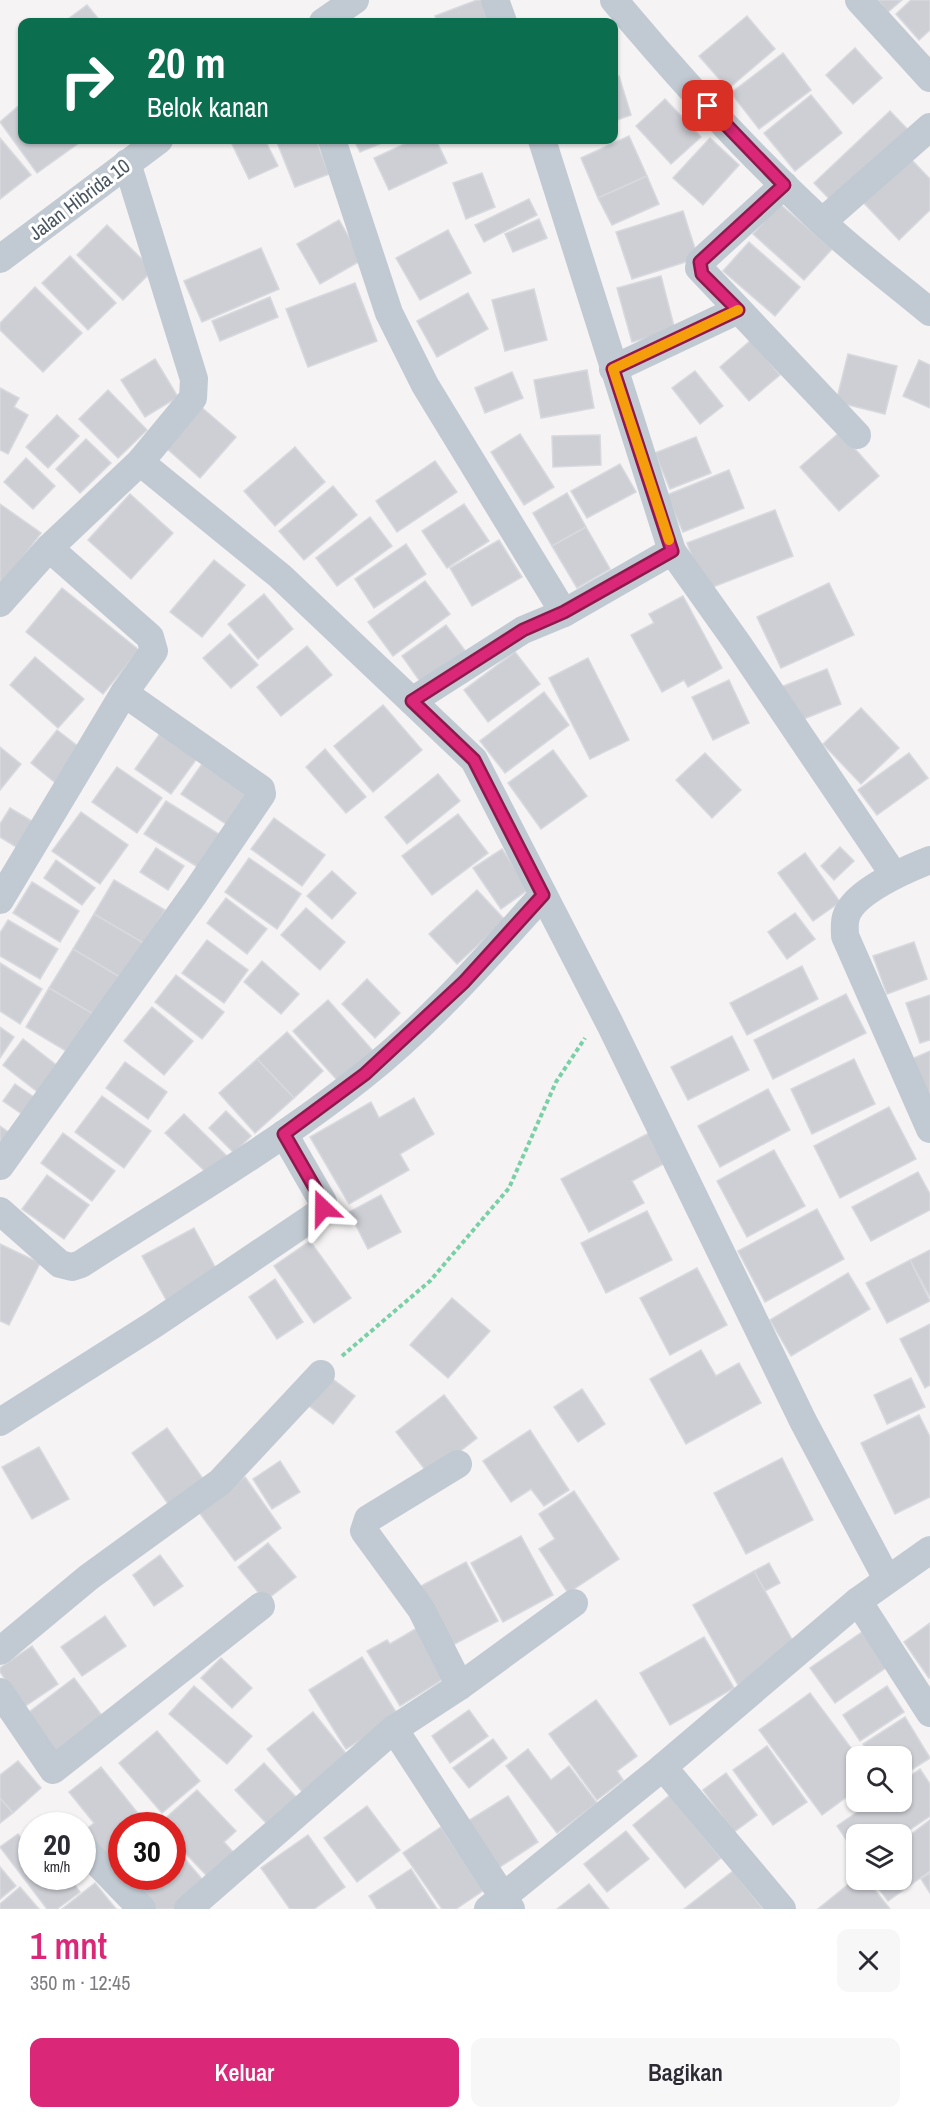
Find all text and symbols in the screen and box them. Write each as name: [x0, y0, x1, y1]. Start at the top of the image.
text: 20 m: [147, 35, 226, 91]
icon: right: [48, 42, 126, 120]
pin: [682, 80, 733, 131]
text: Belok kanan: [147, 89, 269, 125]
icon: arrive: [691, 89, 724, 122]
street label: Jalan Hibrida 10: [23, 152, 135, 246]
position arrow: [291, 1176, 355, 1240]
map controls: [846, 1746, 912, 1890]
button: search: [846, 1746, 912, 1812]
speed limit sign: 30: [108, 1812, 186, 1890]
text: 20: [43, 1824, 71, 1864]
button: layers: [846, 1824, 912, 1890]
text: km/h: [44, 1856, 70, 1877]
text: 1 mnt: [30, 1922, 107, 1970]
button: close: [837, 1929, 900, 1992]
text: 350 m · 12:45: [30, 1969, 130, 1996]
button: Keluar: [30, 2038, 459, 2107]
button: Bagikan: [471, 2038, 900, 2107]

